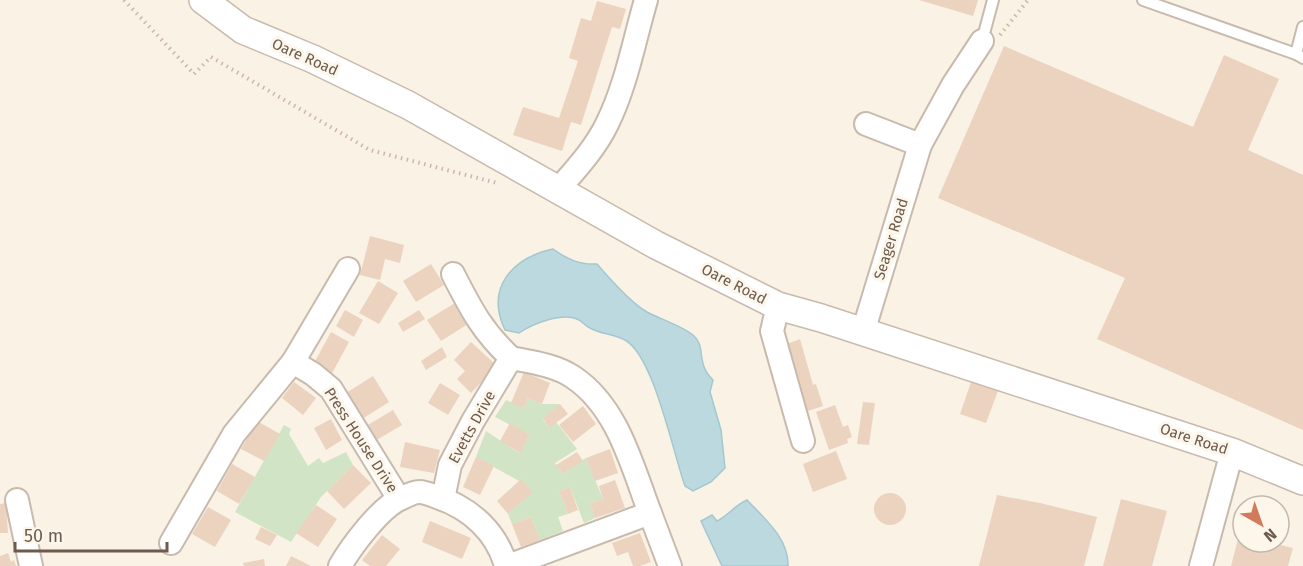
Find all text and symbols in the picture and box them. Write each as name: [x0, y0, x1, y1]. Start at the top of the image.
street label: Oare Road: [269, 34, 341, 80]
street label: Seager Road: [870, 196, 912, 282]
street label: Oare Road: [699, 260, 769, 308]
street label: Press House Drive: [320, 384, 402, 496]
street label: Evetts Drive: [445, 388, 499, 466]
street label: Oare Road: [1158, 420, 1230, 458]
north arrow: [1231, 494, 1291, 554]
scale bar: [15, 515, 166, 553]
text: N: [1260, 524, 1280, 546]
text: 50 m: [24, 525, 63, 547]

